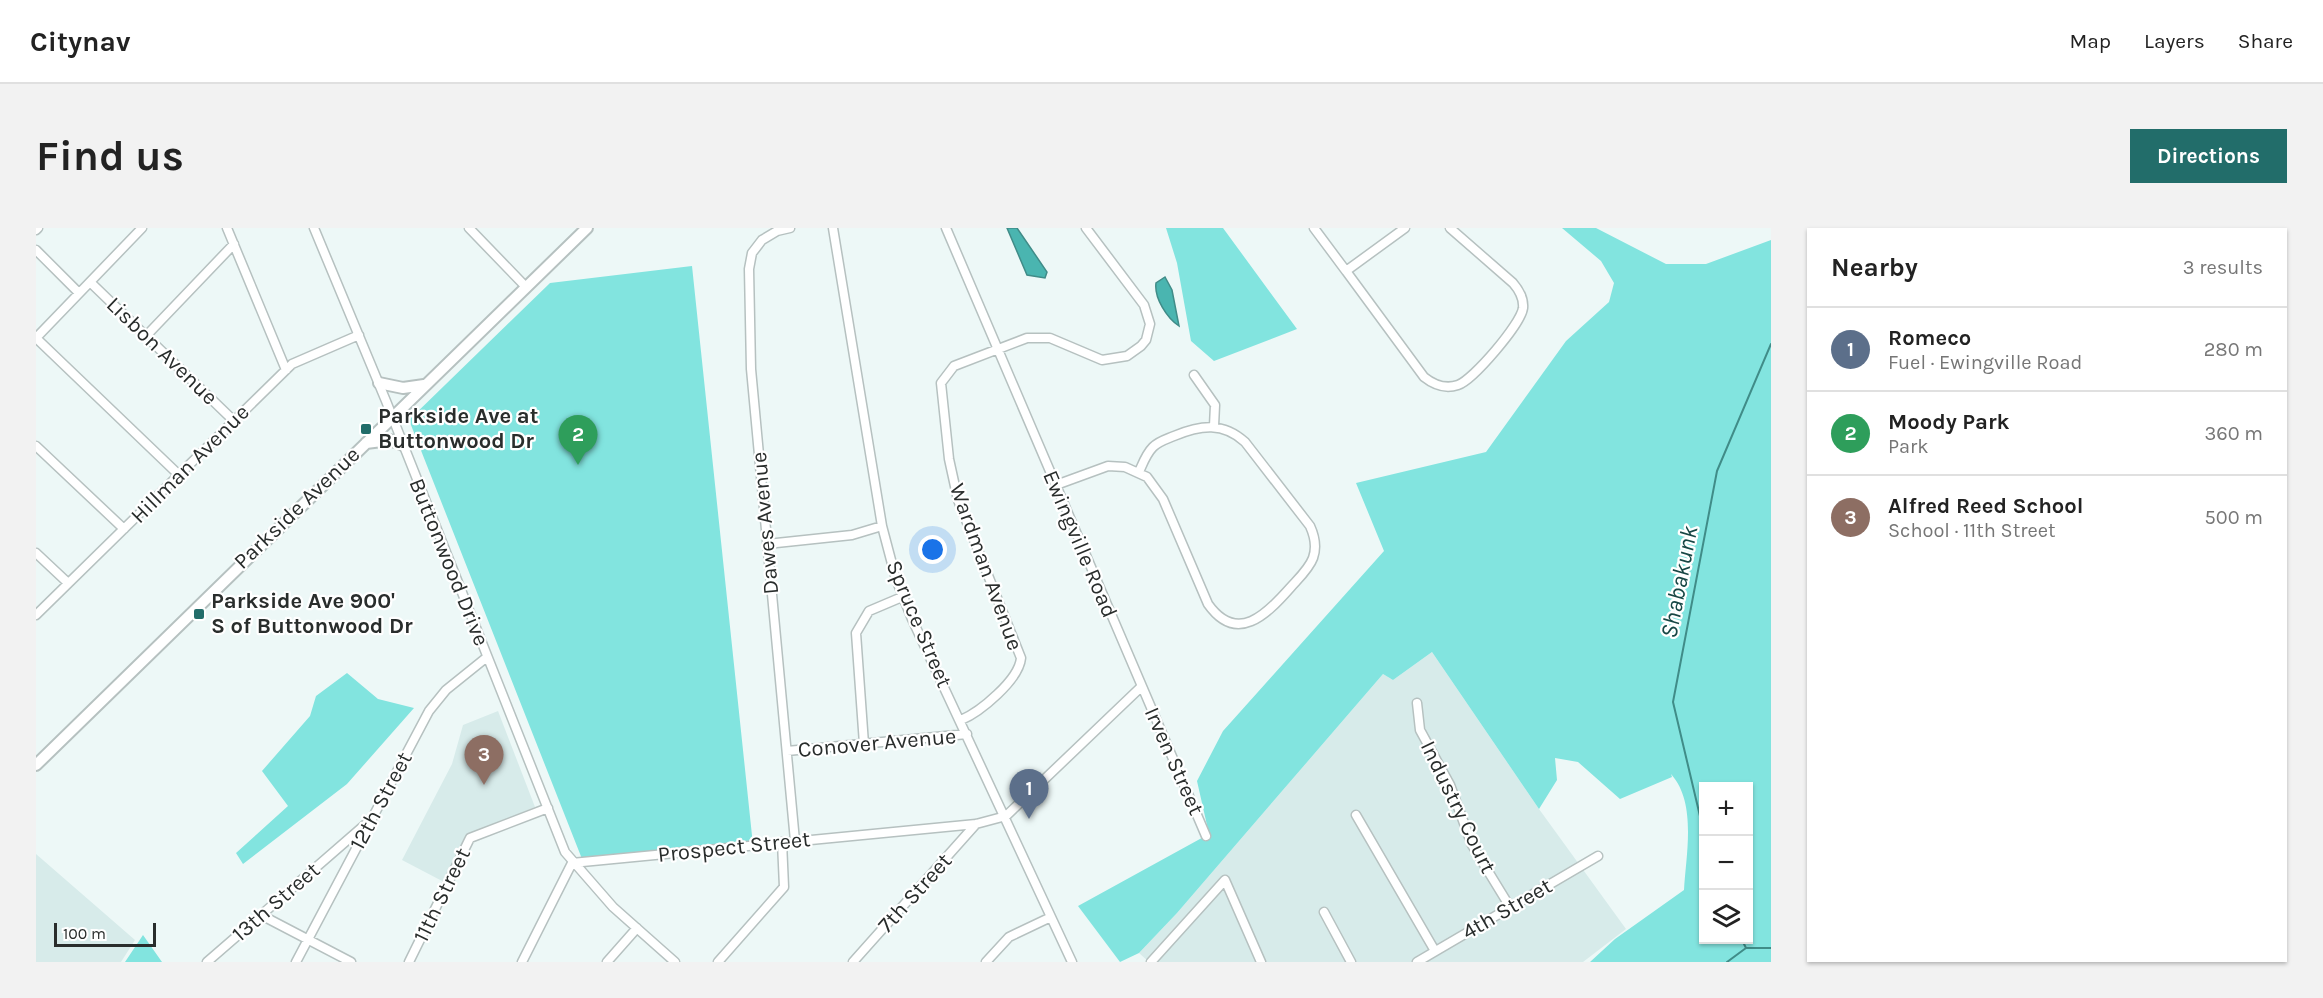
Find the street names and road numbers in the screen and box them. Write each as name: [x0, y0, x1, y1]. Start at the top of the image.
street label: Lisbon Avenue: [101, 292, 223, 410]
street label: Hillman Avenue: [125, 399, 255, 529]
street label: Parkside Avenue: [229, 441, 365, 575]
street label: Dawes Avenue: [746, 451, 784, 595]
street label: Ewingville Road: [1037, 466, 1123, 622]
street label: Buttonwood Drive: [404, 474, 494, 650]
street label: Wardman Avenue: [944, 480, 1028, 654]
street label: Spruce Street: [881, 556, 957, 692]
street label: Irven Street: [1139, 703, 1209, 819]
street label: Conover Avenue: [797, 723, 957, 763]
street label: Industry Court: [1415, 737, 1501, 877]
street label: 12th Street: [344, 748, 418, 854]
street label: Prospect Street: [657, 826, 811, 868]
street label: 11th Street: [408, 844, 476, 946]
street label: 7th Street: [873, 848, 957, 938]
street label: 13th Street: [227, 857, 325, 947]
street label: 4th Street: [1457, 873, 1557, 945]

